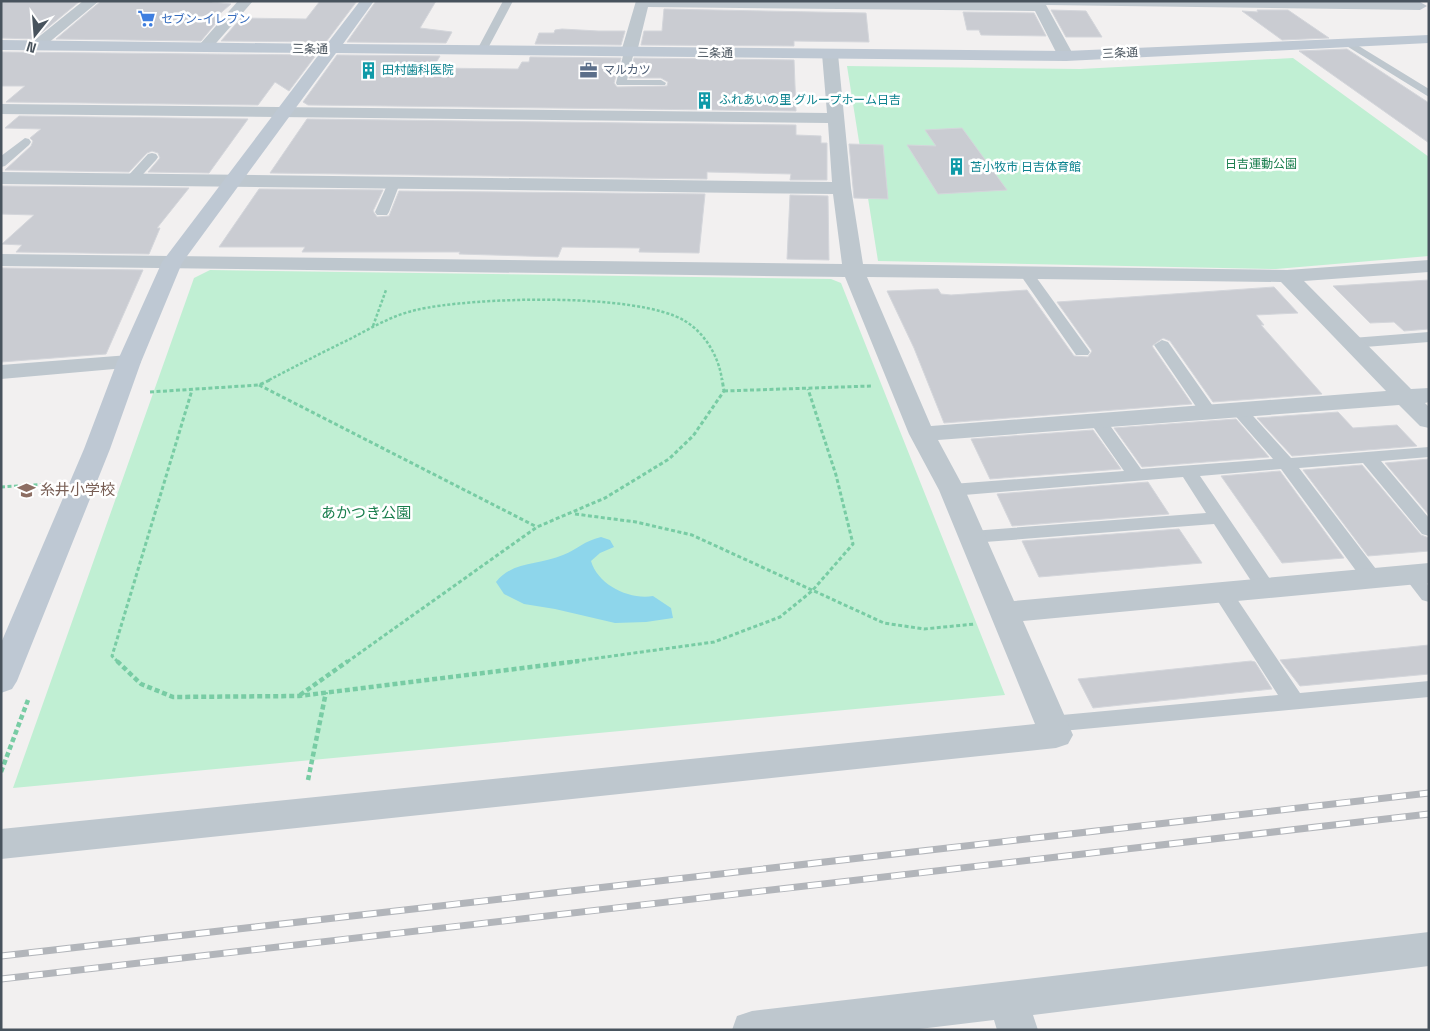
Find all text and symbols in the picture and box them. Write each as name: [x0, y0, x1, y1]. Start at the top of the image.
supermarket icon: セブン-イレブン: [137, 9, 157, 29]
north arrow: [10, 10, 60, 60]
place label: セブン-イレブン: [161, 11, 250, 27]
text: N: [24, 37, 38, 57]
street label: 三条通: [292, 41, 328, 57]
street label: 三条通: [1102, 44, 1138, 62]
street label: 三条通: [697, 45, 733, 61]
building icon: 田村歯科医院: [358, 60, 378, 80]
office icon: マルカツ: [579, 60, 599, 80]
place label: 田村歯科医院: [382, 62, 454, 78]
place label: マルカツ: [603, 62, 651, 78]
building icon: ふれあいの里 グループホーム日吉: [695, 90, 715, 110]
place label: ふれあいの里 グループホーム日吉: [719, 92, 901, 108]
park label: 日吉運動公園: [1225, 156, 1297, 172]
building icon: 苫小牧市 日吉体育館: [946, 157, 966, 177]
place label: 苫小牧市 日吉体育館: [970, 159, 1081, 175]
school or university icon: 糸井小学校: [16, 480, 36, 500]
place label: 糸井小学校: [40, 480, 115, 499]
park label: あかつき公園: [321, 503, 411, 522]

